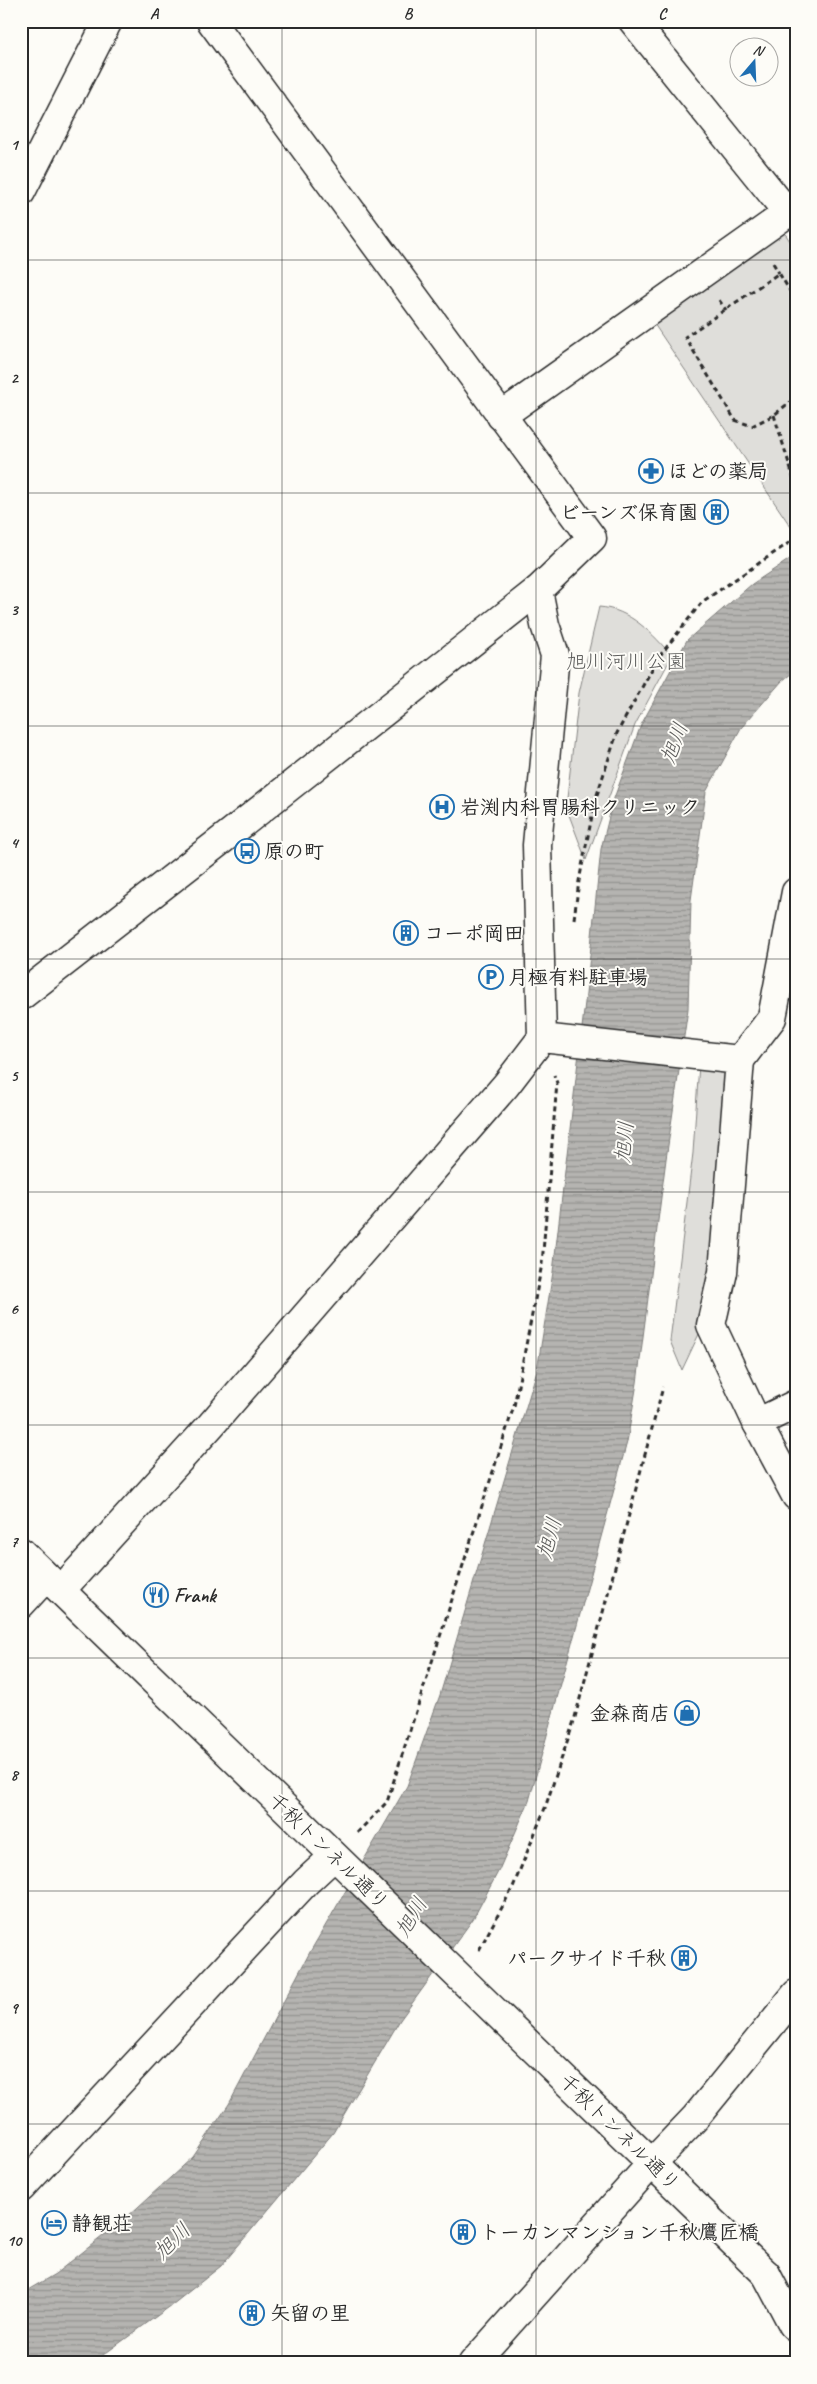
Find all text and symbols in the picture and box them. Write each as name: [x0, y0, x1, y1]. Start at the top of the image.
text: A: [150, 4, 160, 24]
text: B: [404, 4, 414, 24]
text: C: [658, 4, 668, 24]
north arrow: [730, 38, 780, 88]
text: N: [751, 41, 767, 60]
text: 1: [10, 135, 19, 155]
text: 2: [10, 368, 19, 388]
pharmacy icon: ほどの薬局: [638, 458, 664, 484]
place label: ほどの薬局: [668, 459, 768, 484]
building icon: ビーンズ保育園: [703, 499, 729, 525]
place label: ビーンズ保育園: [560, 500, 698, 525]
text: 3: [10, 600, 19, 620]
park label: 旭川河川公園: [566, 649, 686, 674]
water label: 旭川: [654, 719, 694, 767]
hospital icon: 岩渕内科胃腸科クリニック: [429, 794, 455, 820]
place label: 岩渕内科胃腸科クリニック: [460, 795, 700, 820]
text: 4: [10, 833, 19, 853]
bus stop icon: 原の町: [234, 838, 260, 864]
place label: 原の町: [264, 839, 324, 864]
building icon: コーポ岡田: [393, 920, 419, 946]
place label: コーポ岡田: [424, 921, 524, 946]
parking icon: 月極有料駐車場: [478, 964, 504, 990]
place label: 月極有料駐車場: [508, 965, 648, 990]
text: 5: [11, 1066, 20, 1086]
water label: 旭川: [609, 1120, 639, 1164]
text: 6: [10, 1299, 19, 1319]
water label: 旭川: [531, 1514, 567, 1562]
text: 7: [10, 1532, 19, 1552]
restaurant icon: Frank: [143, 1582, 169, 1608]
place label: Frank: [174, 1583, 217, 1608]
shop icon: 金森商店: [674, 1700, 700, 1726]
place label: 金森商店: [590, 1701, 670, 1726]
text: 8: [10, 1765, 19, 1785]
street label: 千秋トンネル通り: [263, 1787, 394, 1915]
water label: 旭川: [389, 1892, 433, 1942]
building icon: パークサイド千秋: [671, 1945, 697, 1971]
place label: パークサイド千秋: [507, 1946, 666, 1971]
text: 9: [10, 1998, 19, 2018]
street label: 千秋トンネル通り: [554, 2068, 685, 2196]
hotel icon: 静観荘: [41, 2210, 67, 2236]
place label: 静観荘: [72, 2211, 132, 2236]
water label: 旭川: [148, 2217, 196, 2265]
building icon: トーカンマンション千秋鷹匠橋: [450, 2219, 476, 2245]
place label: トーカンマンション千秋鷹匠橋: [480, 2220, 759, 2245]
text: 10: [7, 2231, 23, 2251]
building icon: 矢留の里: [239, 2300, 265, 2326]
place label: 矢留の里: [270, 2301, 350, 2326]

